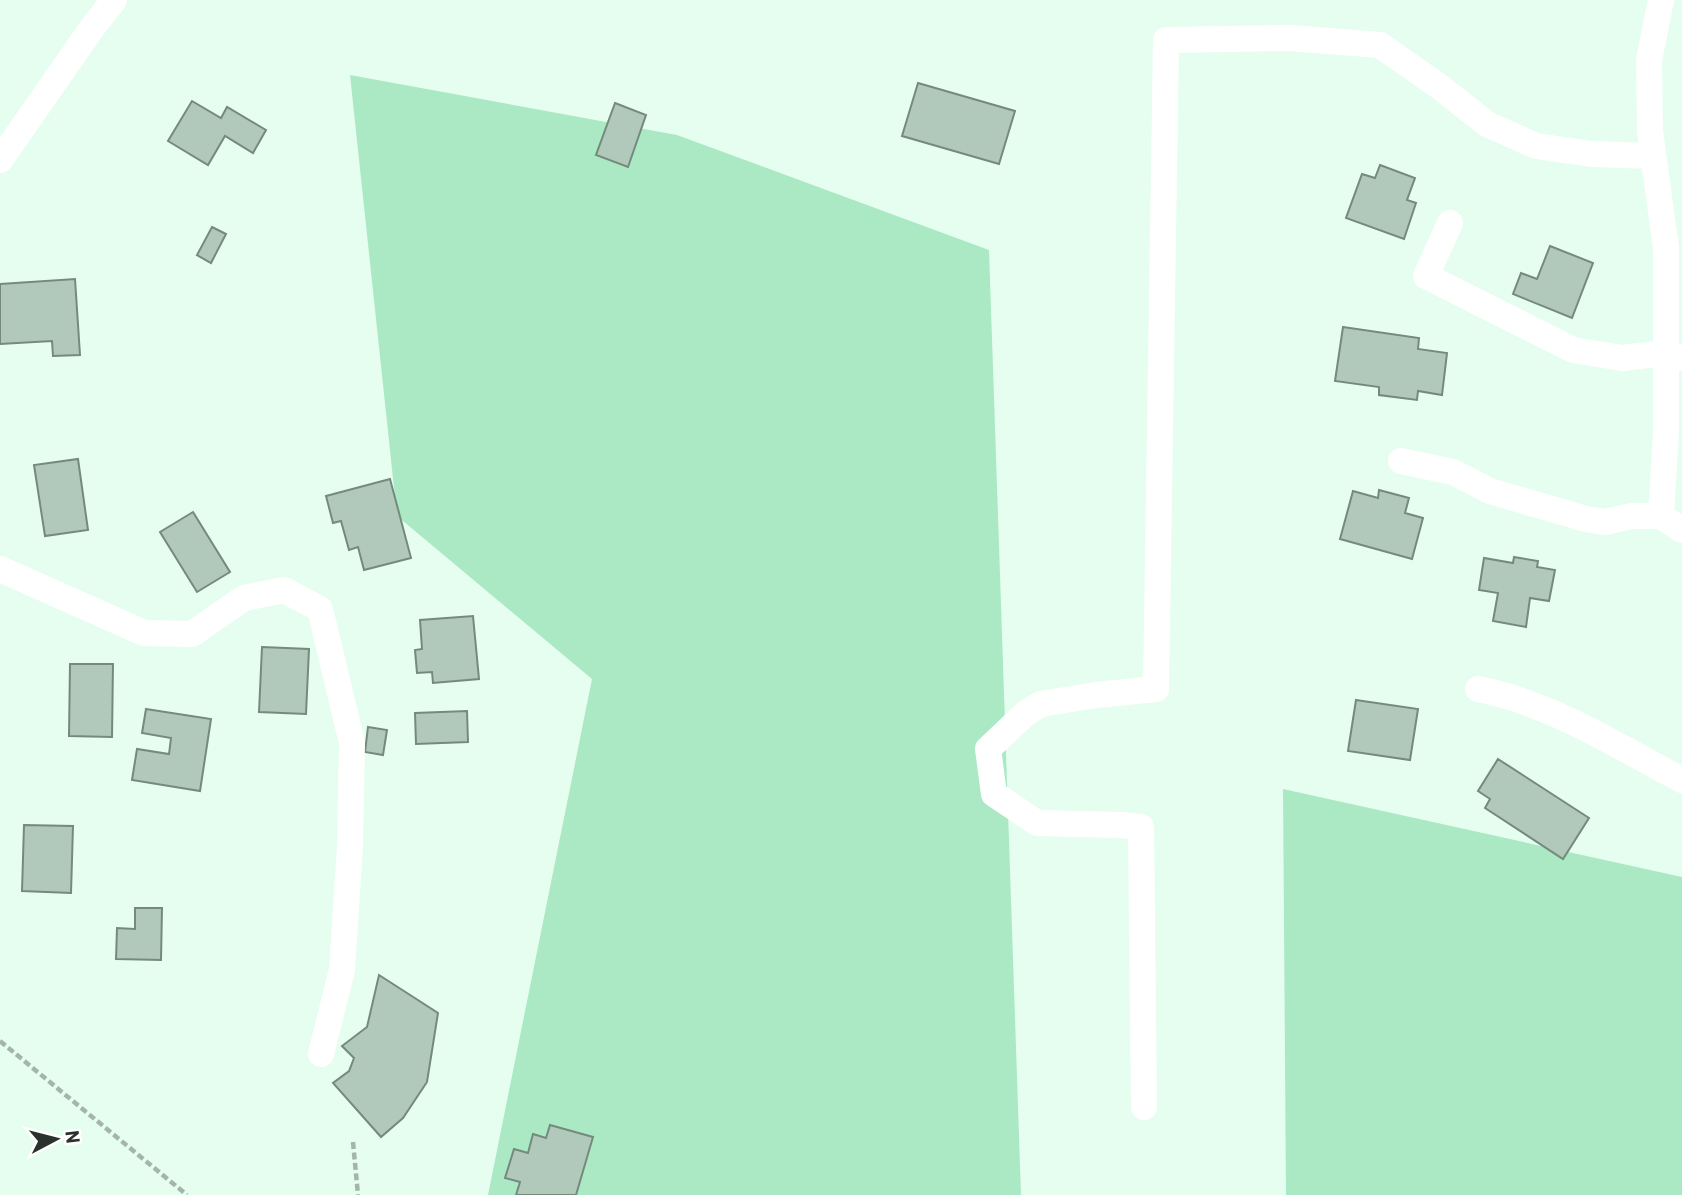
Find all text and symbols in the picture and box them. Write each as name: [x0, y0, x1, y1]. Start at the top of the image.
north arrow: [21, 1104, 91, 1174]
text: N: [61, 1129, 86, 1145]

